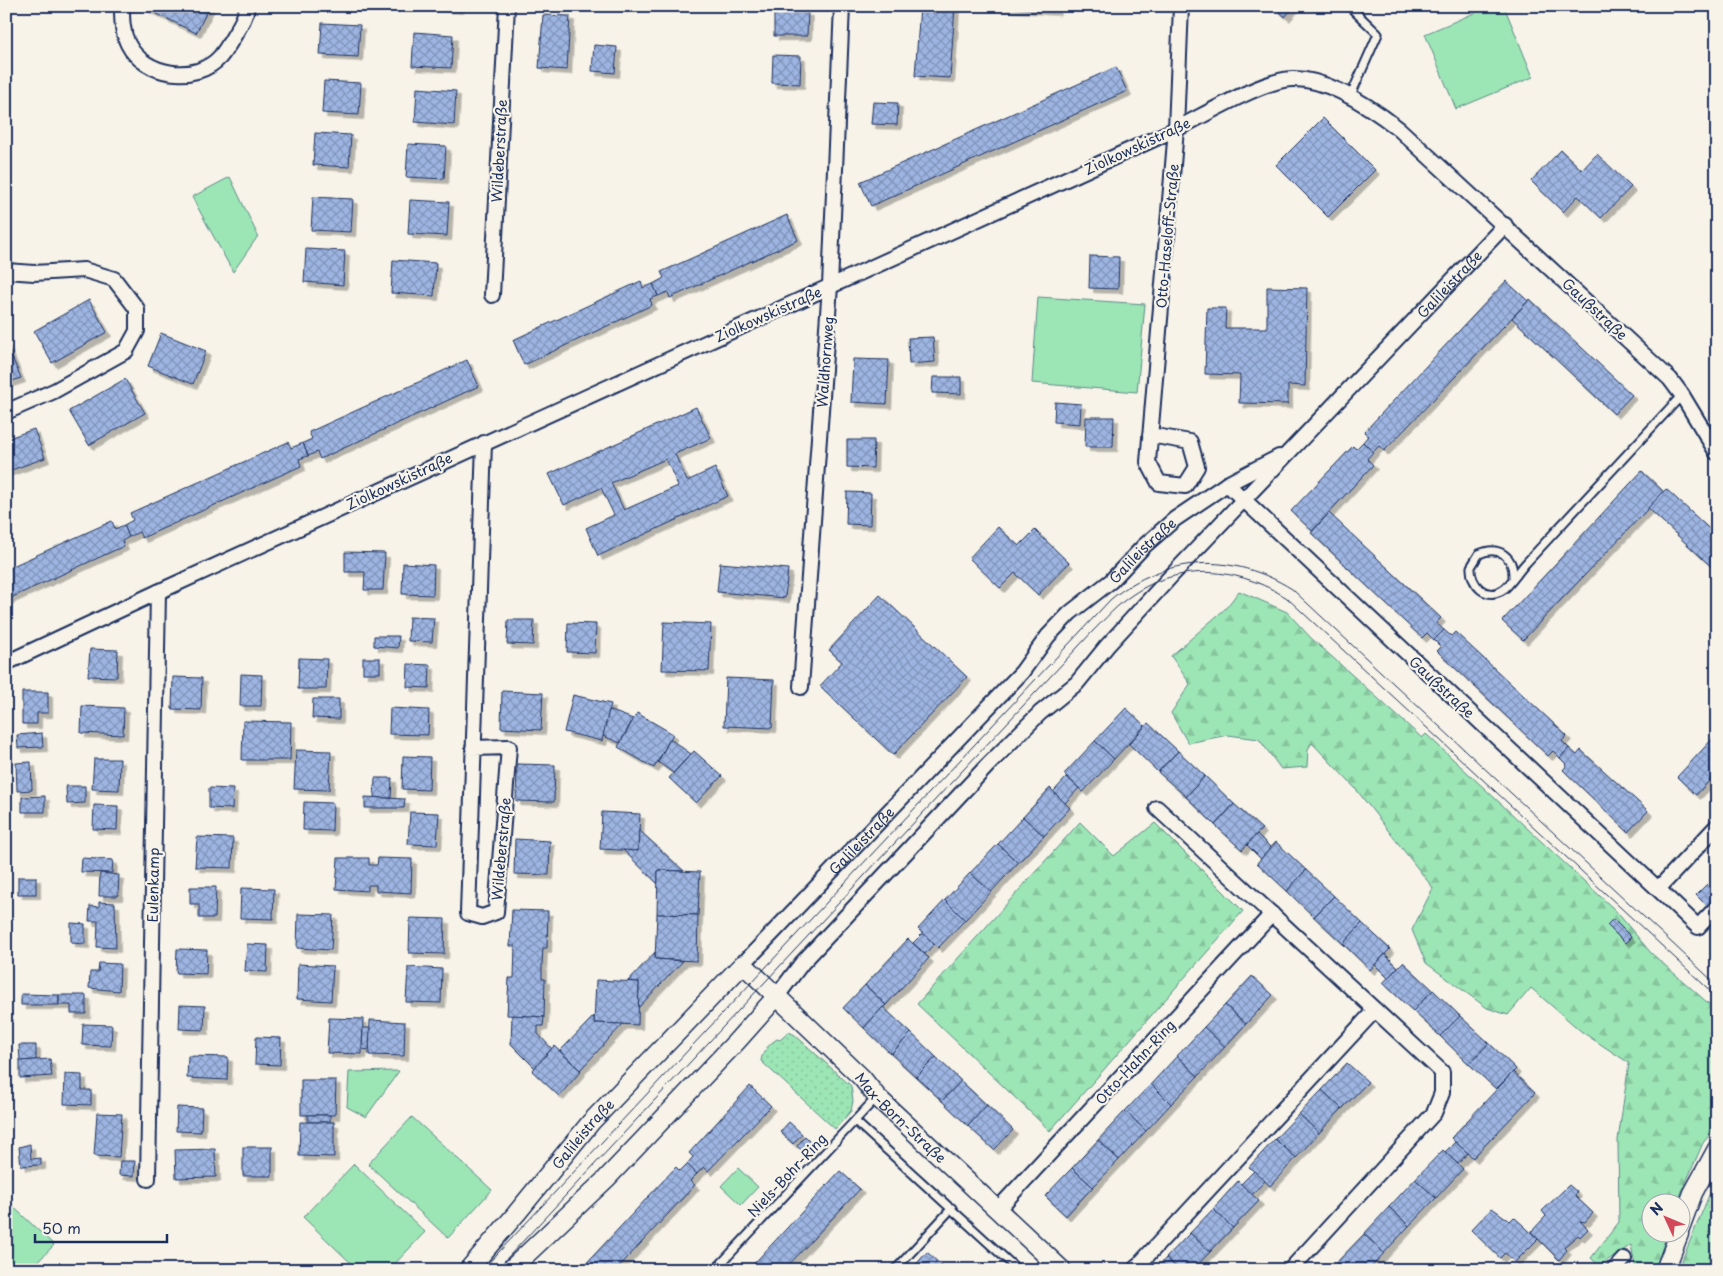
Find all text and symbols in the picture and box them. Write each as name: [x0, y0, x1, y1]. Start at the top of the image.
street label: Wildeberstraße: [486, 99, 512, 203]
street label: Ziolkowskistraße: [1080, 112, 1194, 180]
street label: Otto-Haseloff-Straße: [1150, 163, 1184, 309]
street label: Galileistraße: [1412, 245, 1486, 322]
street label: Gaußstraße: [1558, 273, 1632, 345]
street label: Ziolkowskistraße: [711, 281, 825, 347]
street label: Waldhornweg: [811, 316, 839, 408]
street label: Ziolkowskistraße: [342, 447, 456, 515]
street label: Galileistraße: [1104, 512, 1180, 588]
street label: Gaußstraße: [1405, 651, 1479, 723]
street label: Wildeberstraße: [486, 797, 516, 901]
street label: Galileistraße: [824, 802, 899, 879]
street label: Eulenkamp: [142, 847, 164, 923]
street label: Otto-Hahn-Ring: [1090, 1015, 1180, 1109]
street label: Max-Born-Straße: [851, 1067, 951, 1167]
street label: Galileistraße: [546, 1094, 619, 1173]
street label: Niels-Bohr-Ring: [743, 1129, 831, 1221]
north arrow: [1640, 1194, 1690, 1244]
text: N: [1645, 1197, 1668, 1220]
scale bar: [35, 1211, 168, 1243]
text: 50 m: [42, 1216, 81, 1239]

